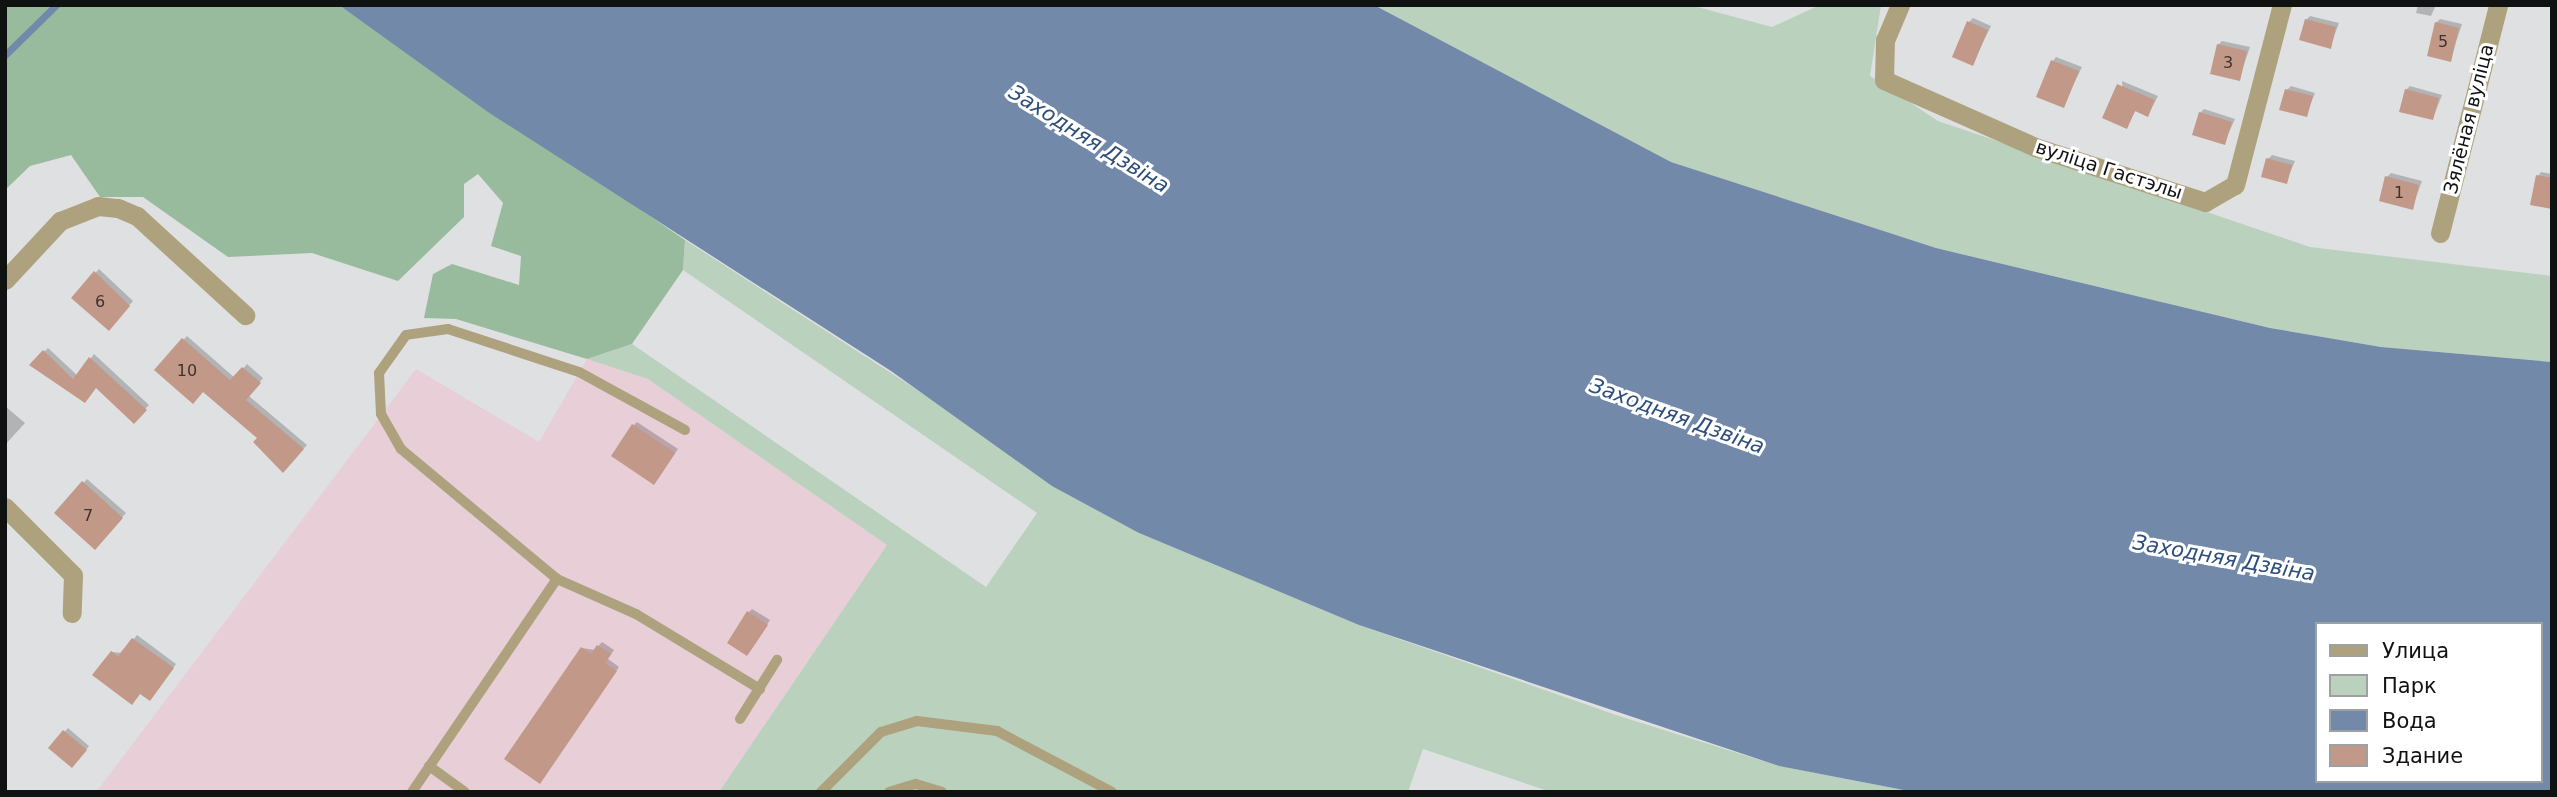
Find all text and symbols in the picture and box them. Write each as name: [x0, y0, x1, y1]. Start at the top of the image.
house number: 5: [2438, 32, 2448, 52]
street label: Зялёная вуліца: [2439, 42, 2499, 196]
house number: 3: [2223, 53, 2233, 73]
water label: Заходняя Дзвіна: [1004, 80, 1174, 198]
street label: вуліца Гастэлы: [2033, 136, 2185, 204]
house number: 1: [2394, 183, 2404, 203]
house number: 6: [95, 292, 105, 312]
house number: 10: [177, 361, 197, 381]
water label: Заходняя Дзвіна: [1586, 373, 1768, 459]
house number: 7: [83, 506, 93, 526]
water label: Заходняя Дзвіна: [2131, 530, 2317, 586]
legend: [2316, 622, 2543, 783]
text: Улица: [2382, 639, 2449, 663]
text: Парк: [2382, 674, 2437, 698]
text: Вода: [2382, 709, 2437, 733]
text: Здание: [2382, 744, 2463, 768]

